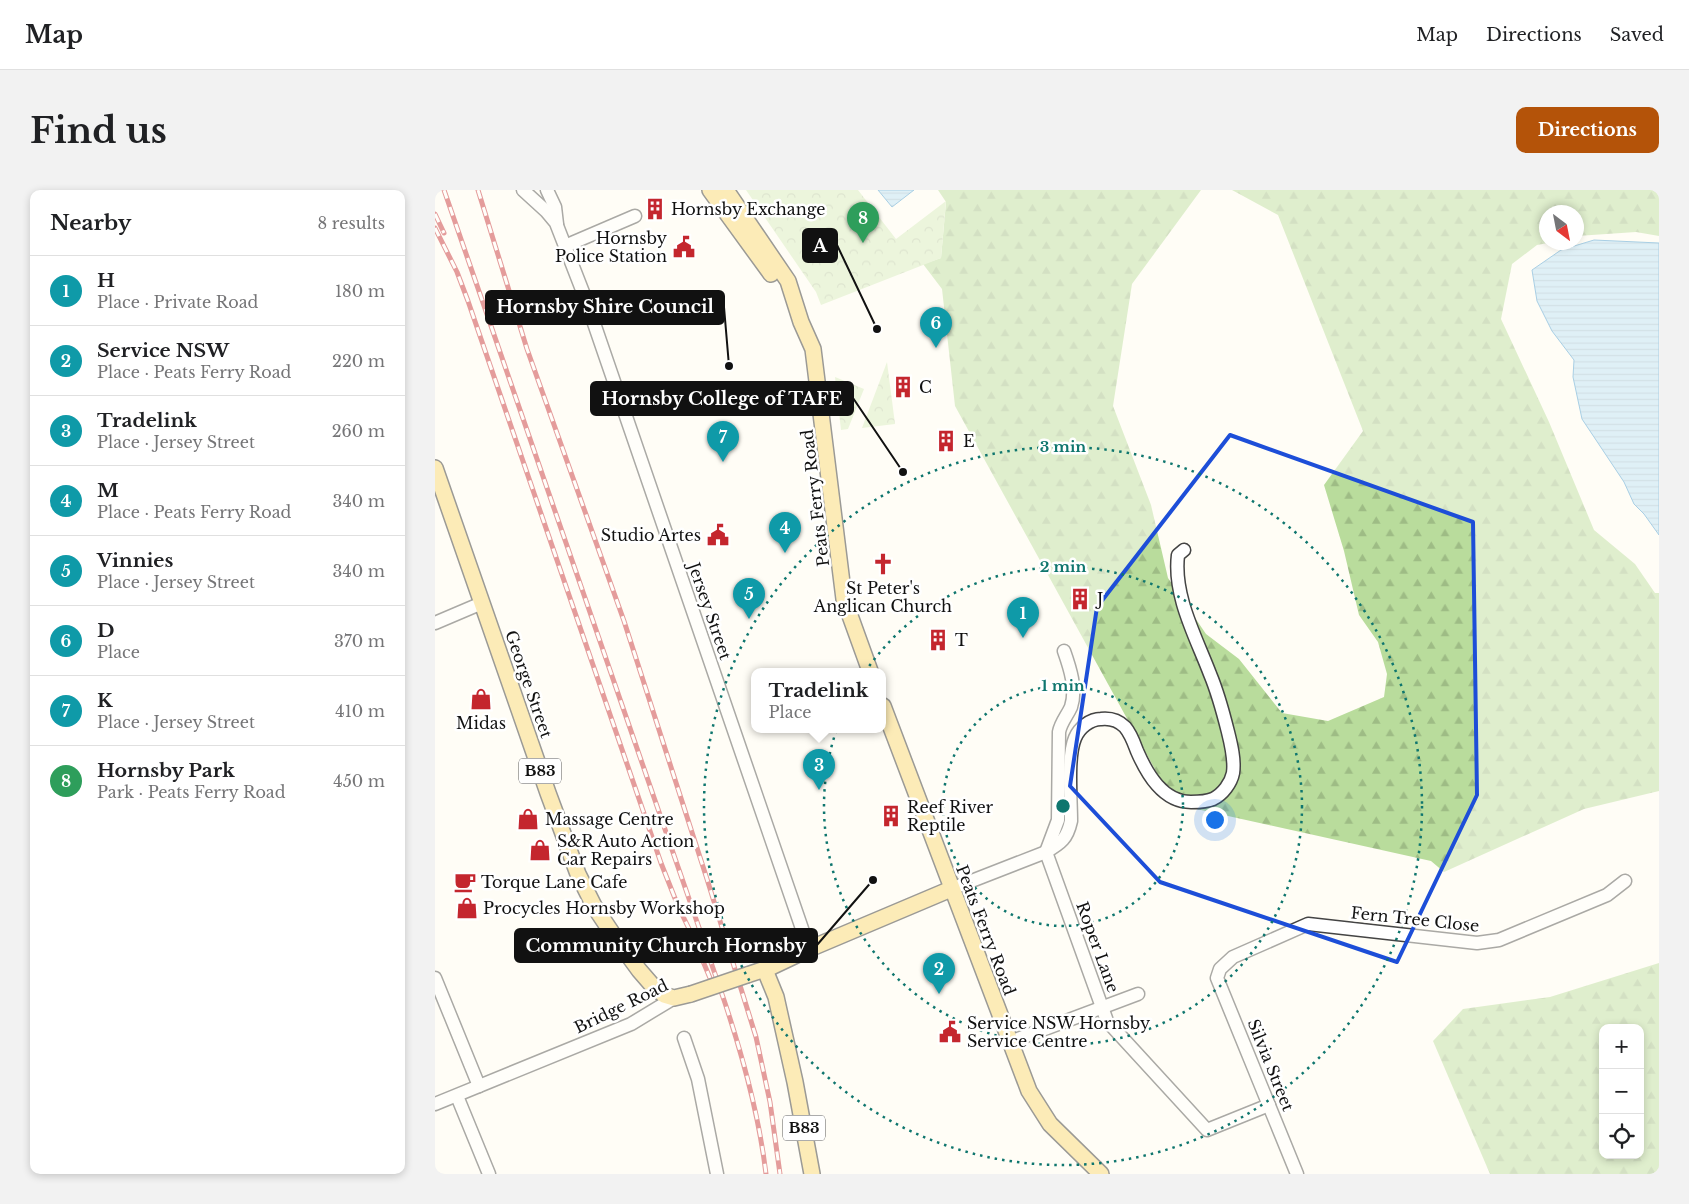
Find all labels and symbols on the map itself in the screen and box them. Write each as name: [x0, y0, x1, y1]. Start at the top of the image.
building icon: Hornsby Exchange: [642, 196, 668, 222]
place label: Hornsby Exchange: [671, 199, 825, 219]
pin: 8: [847, 202, 879, 243]
north arrow: [1539, 205, 1584, 250]
place label: Hornsby Police Station: [555, 228, 668, 266]
callout: A: [803, 229, 837, 262]
public building icon: Hornsby Police Station: [671, 234, 697, 260]
text: A: [812, 235, 829, 257]
callout: Hornsby Shire Council: [486, 291, 724, 324]
text: Hornsby Shire Council: [496, 296, 714, 318]
pin: 6: [920, 307, 952, 348]
building icon: C: [890, 374, 916, 400]
place label: C: [919, 377, 932, 397]
callout: Hornsby College of TAFE: [591, 382, 853, 415]
text: Hornsby College of TAFE: [601, 388, 843, 410]
pin: 7: [707, 421, 739, 462]
street label: Peats Ferry Road: [797, 428, 833, 568]
building icon: E: [933, 428, 959, 454]
place label: E: [963, 431, 975, 451]
text: 3 min: [1040, 437, 1086, 456]
pin: 4: [769, 512, 801, 553]
public building icon: Studio Artes: [705, 522, 731, 548]
place label: Studio Artes: [601, 525, 701, 545]
church icon: St Peter's Anglican Church: [870, 551, 896, 577]
text: 2 min: [1040, 557, 1086, 576]
street label: Jersey Street: [683, 558, 736, 662]
pin: 5: [733, 578, 765, 619]
place label: St Peter's Anglican Church: [813, 578, 952, 616]
building icon: J: [1067, 586, 1093, 612]
place label: J: [1095, 589, 1103, 609]
pin: 1: [1007, 597, 1039, 638]
building icon: T: [925, 627, 951, 653]
street label: George Street: [501, 628, 557, 740]
place label: T: [955, 630, 968, 650]
text: 1 min: [1041, 676, 1085, 695]
shop icon: Midas: [468, 686, 494, 712]
place label: Midas: [456, 713, 506, 733]
pin: 3: [803, 749, 835, 790]
road number: B83: [519, 758, 561, 784]
place label: Reef River Reptile: [907, 797, 994, 835]
centre of rings: [1054, 797, 1072, 815]
building icon: Reef River Reptile: [878, 803, 904, 829]
shop icon: Massage Centre: [515, 806, 541, 832]
your location: [1202, 807, 1228, 833]
place label: Massage Centre: [545, 809, 674, 829]
place label: S&R Auto Action Car Repairs: [557, 831, 694, 869]
shop icon: S&R Auto Action Car Repairs: [527, 837, 553, 863]
street label: Peats Ferry Road: [952, 862, 1020, 998]
cafe icon: Torque Lane Cafe: [452, 869, 478, 895]
place label: Torque Lane Cafe: [481, 872, 628, 892]
shop icon: Procycles Hornsby Workshop: [454, 895, 480, 921]
place label: Procycles Hornsby Workshop: [483, 898, 725, 918]
street label: Roper Lane: [1072, 899, 1124, 995]
street label: Fern Tree Close: [1350, 902, 1480, 936]
callout: Community Church Hornsby: [515, 929, 817, 962]
text: Community Church Hornsby: [526, 935, 807, 957]
pin: 2: [923, 953, 955, 994]
street label: Bridge Road: [571, 975, 671, 1037]
place label: Service NSW Hornsby Service Centre: [967, 1013, 1151, 1051]
street label: Silvia Street: [1243, 1016, 1299, 1114]
public building icon: Service NSW Hornsby Service Centre: [937, 1019, 963, 1045]
road number: B83: [783, 1116, 825, 1140]

